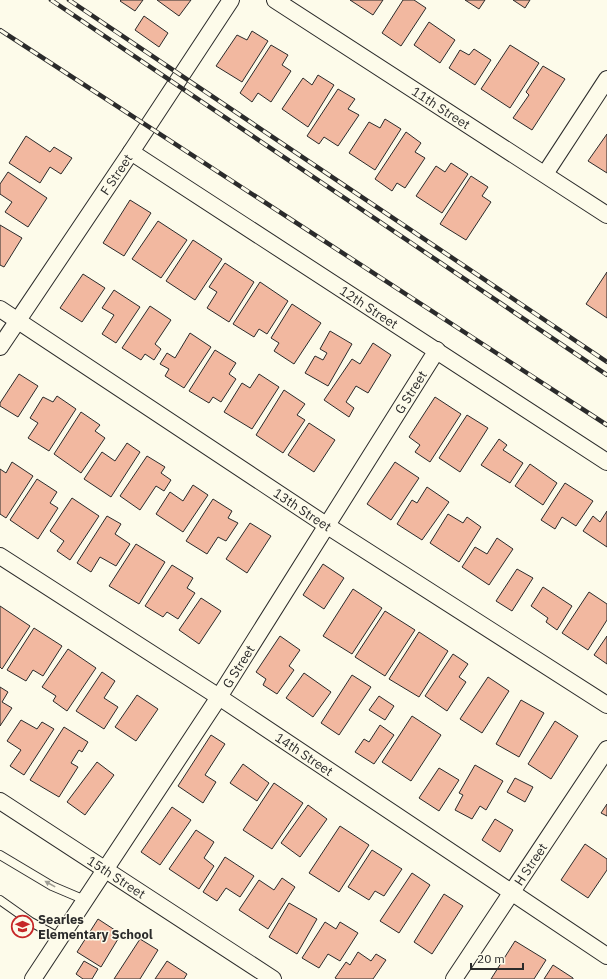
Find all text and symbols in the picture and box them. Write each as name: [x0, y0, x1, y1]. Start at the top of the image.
street label: 11th Street: [409, 82, 474, 133]
street label: F Street: [96, 150, 136, 198]
street label: 12th Street: [337, 282, 401, 332]
street label: G Street: [391, 367, 431, 417]
street label: 13th Street: [270, 484, 335, 535]
street label: G Street: [218, 642, 258, 691]
street label: 14th Street: [272, 728, 337, 779]
street label: H Street: [510, 839, 551, 889]
street label: 15th Street: [84, 852, 149, 902]
one-way arrow: [44, 881, 56, 887]
place label: Searles Elementary School: [38, 911, 153, 943]
school or university icon: Searles Elementary School: [10, 913, 36, 939]
scale bar: [471, 945, 523, 971]
text: 20 m: [477, 951, 505, 966]

